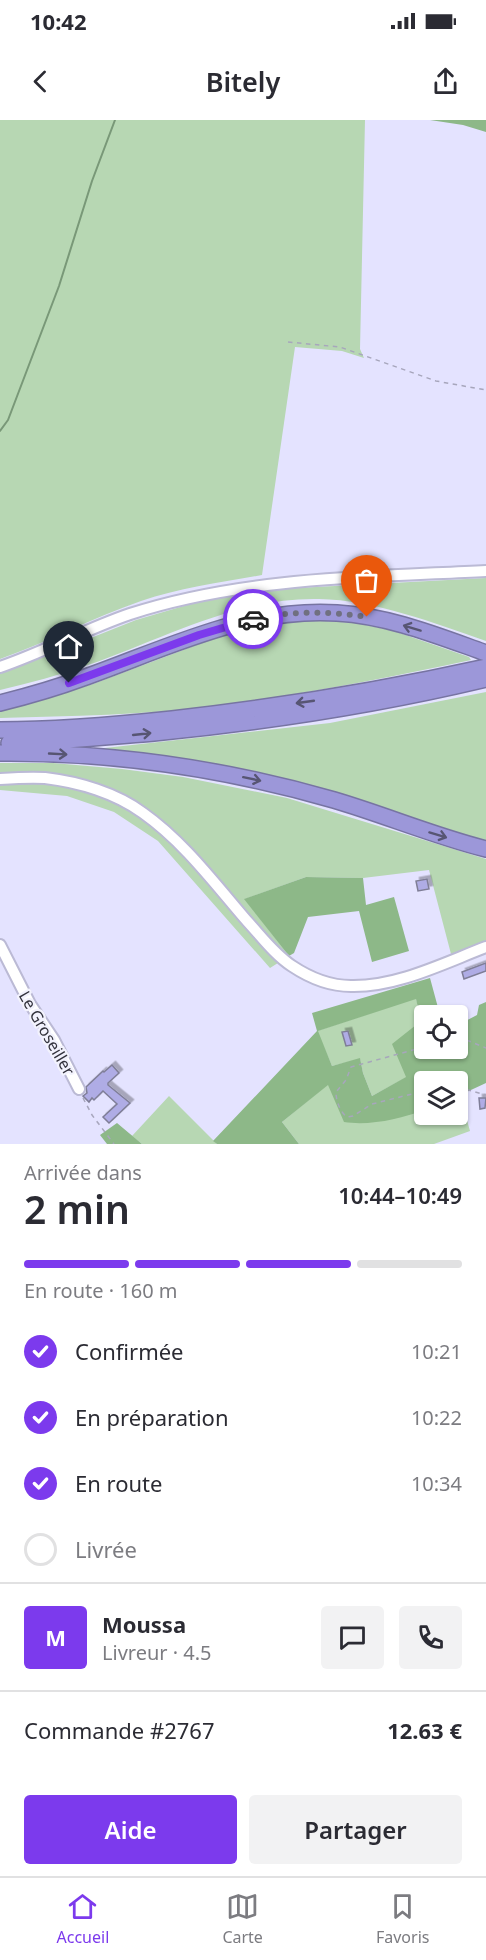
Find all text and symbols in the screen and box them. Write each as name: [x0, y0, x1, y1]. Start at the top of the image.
text: 10:42: [30, 6, 87, 36]
text: Bitely: [206, 63, 280, 100]
icon: back: [24, 65, 57, 98]
icon: share: [429, 65, 462, 98]
pin: [341, 555, 392, 617]
icon: bag: [350, 564, 383, 597]
courier: [223, 589, 283, 649]
icon: car: [237, 603, 270, 636]
pin: [43, 621, 94, 683]
one-way arrow: [403, 622, 422, 633]
icon: home: [52, 630, 85, 663]
one-way arrow: [295, 697, 315, 708]
one-way arrow: [132, 728, 152, 739]
one-way arrow: [48, 749, 68, 760]
one-way arrow: [242, 774, 261, 786]
one-way arrow: [428, 830, 447, 841]
street label: Le Groseiller: [14, 987, 80, 1079]
map controls: [414, 1005, 468, 1125]
button: locate: [414, 1005, 468, 1059]
button: layers: [414, 1071, 468, 1125]
text: Arrivée dans: [24, 1159, 142, 1186]
text: 10:44–10:49: [338, 1180, 462, 1210]
text: 2 min: [24, 1182, 130, 1235]
text: En route · 160 m: [24, 1277, 177, 1304]
icon: check: [24, 1335, 57, 1368]
text: Confirmée: [75, 1336, 184, 1366]
text: 10:21: [411, 1338, 462, 1365]
icon: check: [24, 1401, 57, 1434]
text: En préparation: [75, 1402, 229, 1432]
text: 10:22: [411, 1404, 462, 1431]
icon: check: [24, 1467, 57, 1500]
text: En route: [75, 1468, 162, 1498]
text: 10:34: [411, 1470, 462, 1497]
text: Livrée: [75, 1534, 137, 1564]
button: chat: [321, 1606, 384, 1669]
button: phone: [399, 1606, 462, 1669]
text: Moussa: [102, 1609, 186, 1639]
text: M: [45, 1622, 66, 1652]
text: Livreur · 4.5: [102, 1639, 212, 1666]
text: Commande #2767: [24, 1715, 215, 1745]
text: 12.63 €: [387, 1715, 462, 1745]
button: Aide: [24, 1795, 237, 1864]
button: Partager: [249, 1795, 462, 1864]
tab: Accueil: [57, 1890, 109, 1948]
tab: Carte: [222, 1890, 263, 1948]
tab: Favoris: [376, 1890, 429, 1948]

